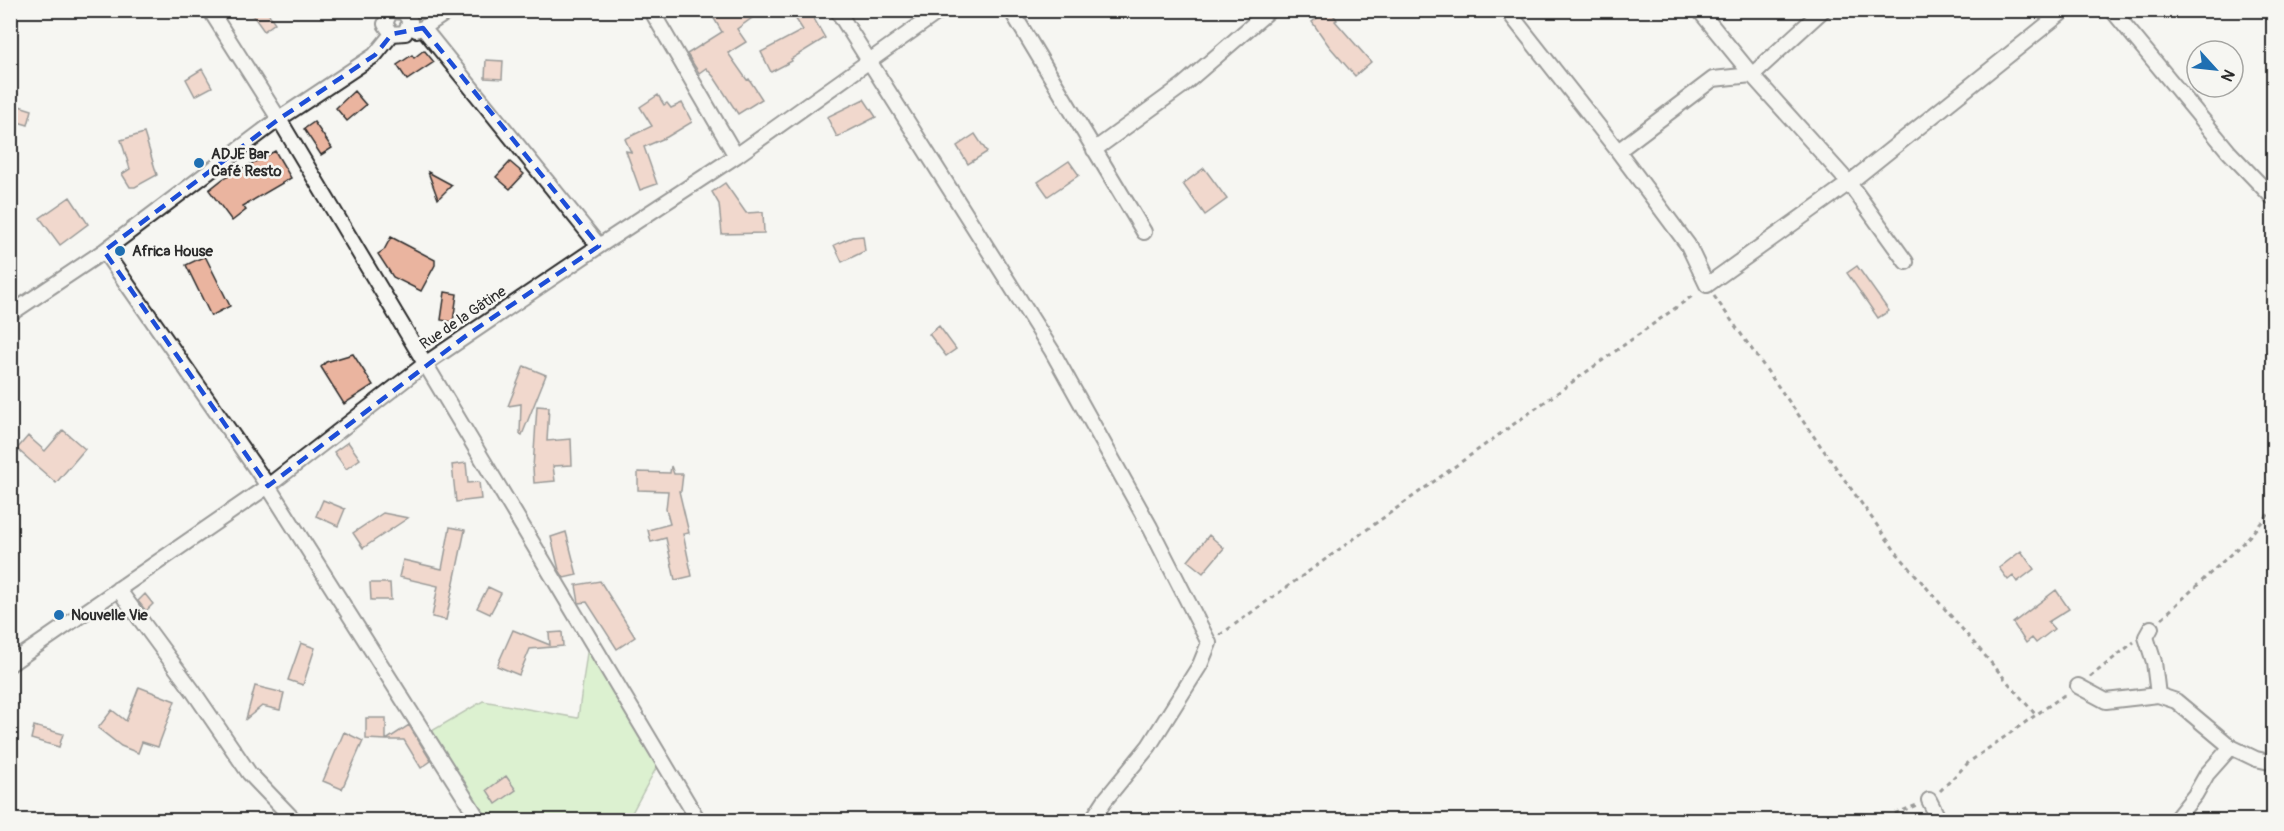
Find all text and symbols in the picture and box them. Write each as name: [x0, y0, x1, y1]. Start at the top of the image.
north arrow: [2185, 39, 2245, 99]
text: N: [2216, 66, 2239, 85]
place label: ADJE Bar Café Resto: [211, 145, 281, 181]
marker: ADJE Bar Café Resto: [192, 156, 206, 170]
place label: Africa House: [132, 242, 214, 261]
marker: Africa House: [113, 244, 127, 258]
street label: Rue de la Gâtine: [416, 282, 510, 354]
place label: Nouvelle Vie: [71, 606, 148, 625]
marker: Nouvelle Vie: [52, 608, 66, 622]

